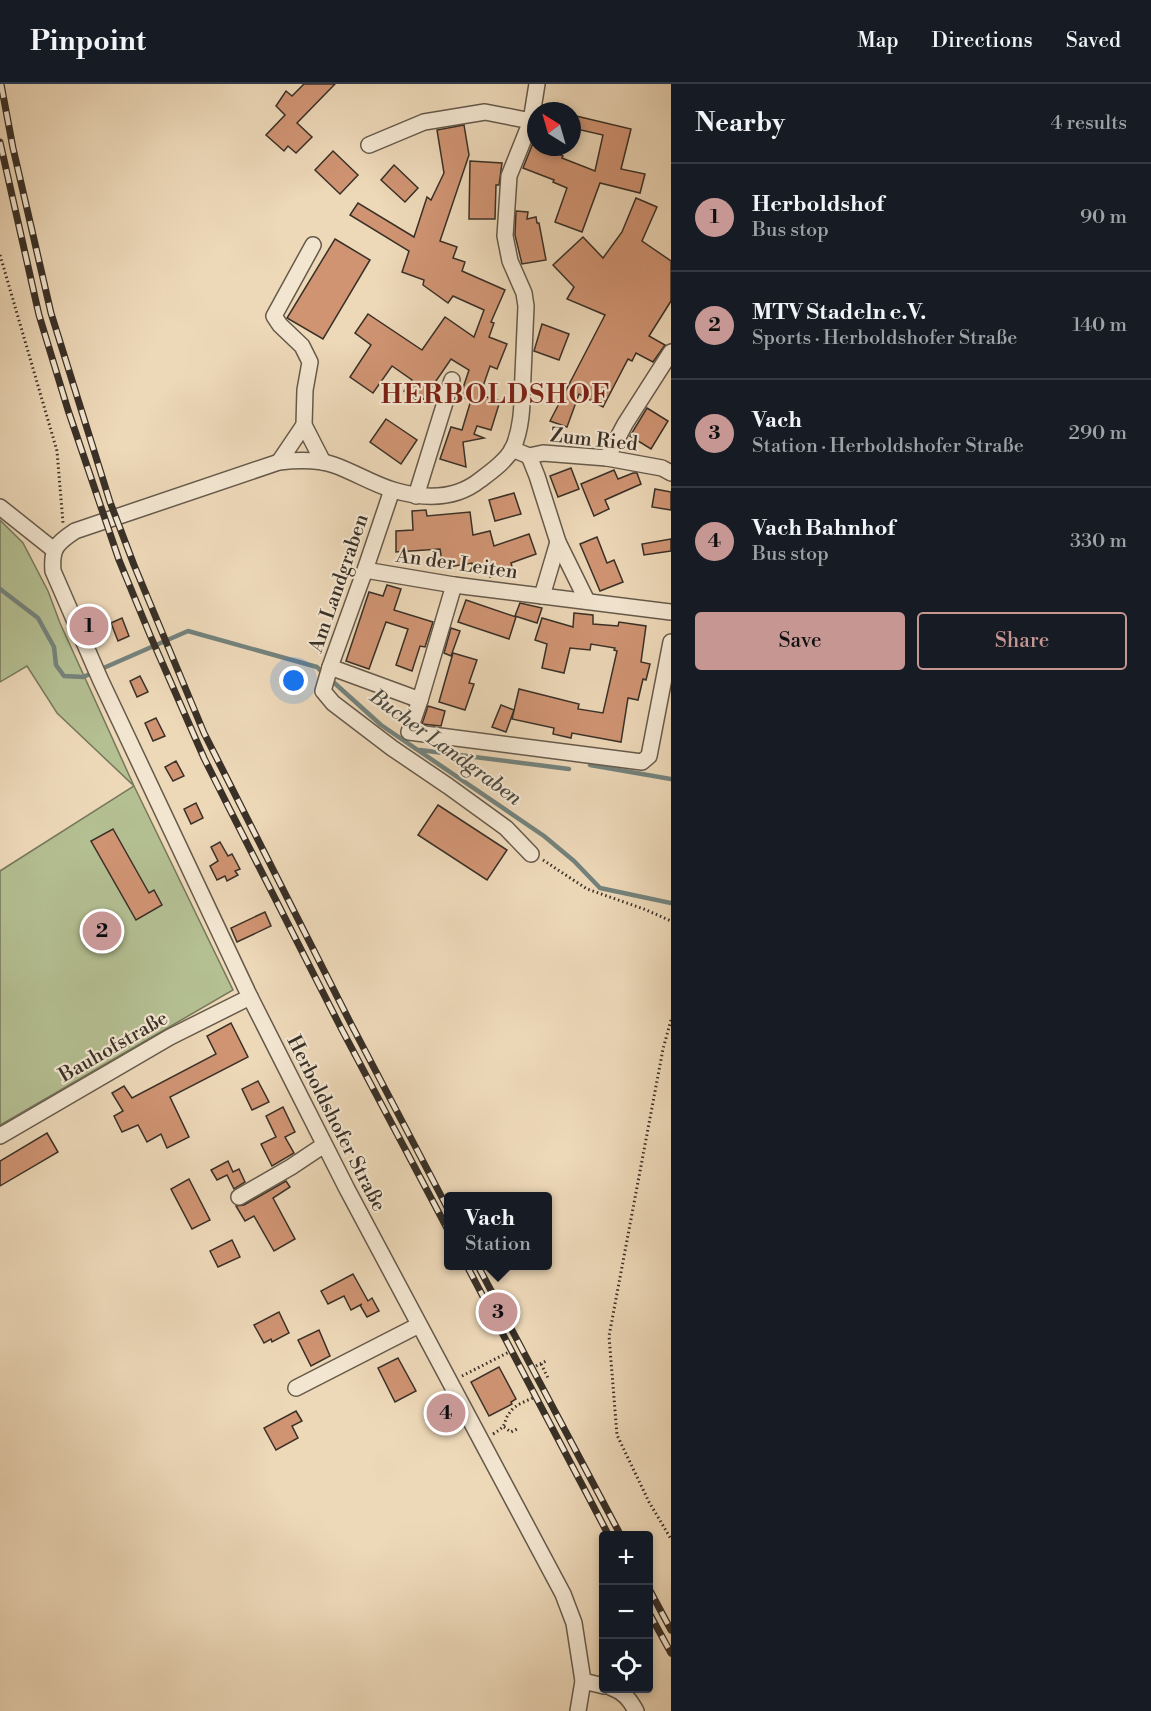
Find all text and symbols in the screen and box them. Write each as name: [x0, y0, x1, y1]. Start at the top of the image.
text: Pinpoint: [30, 24, 146, 59]
text: Map: [857, 28, 899, 54]
text: Directions: [932, 28, 1033, 54]
text: Saved: [1066, 28, 1121, 54]
north arrow: [527, 102, 581, 156]
text: Nearby: [695, 107, 785, 139]
text: 4 results: [1050, 111, 1127, 136]
text: Herboldshof: [752, 191, 884, 218]
text: 1: [710, 205, 719, 230]
text: 90 m: [1080, 205, 1127, 230]
text: Bus stop: [752, 218, 829, 243]
text: MTV Stadeln e.V.: [752, 299, 926, 326]
text: 2: [708, 313, 721, 338]
text: 140 m: [1072, 313, 1127, 338]
text: Sports · Herboldshofer Straße: [752, 326, 1017, 351]
district label: HERBOLDSHOF: [381, 379, 611, 411]
text: Vach: [752, 407, 802, 434]
text: 3: [708, 421, 721, 446]
text: 290 m: [1069, 421, 1127, 446]
street label: Zum Ried: [549, 423, 640, 458]
text: Station · Herboldshofer Straße: [752, 434, 1024, 459]
street label: Am Landgraben: [304, 511, 375, 657]
text: Vach Bahnhof: [752, 515, 895, 542]
text: 4: [708, 529, 721, 554]
text: 330 m: [1070, 529, 1127, 554]
text: Bus stop: [752, 542, 829, 567]
street label: An der Leiten: [393, 543, 519, 585]
pin: 1: [70, 604, 109, 648]
button: Save: [695, 612, 905, 670]
button: Share: [917, 612, 1127, 670]
your location: [279, 666, 308, 695]
water label: Bucher Landgraben: [363, 683, 527, 812]
pin: 2: [82, 908, 122, 954]
street label: Bauhofstraße: [54, 1006, 173, 1089]
street label: Herboldshofer Straße: [280, 1031, 391, 1216]
popup: [444, 1192, 552, 1270]
text: Vach: [465, 1205, 515, 1232]
text: Station: [465, 1232, 531, 1257]
pin: 3: [478, 1290, 518, 1334]
pin: 4: [426, 1390, 466, 1436]
map controls: [599, 1531, 653, 1693]
button: +: [599, 1531, 653, 1585]
button: −: [599, 1585, 653, 1639]
button: locate: [599, 1639, 653, 1693]

